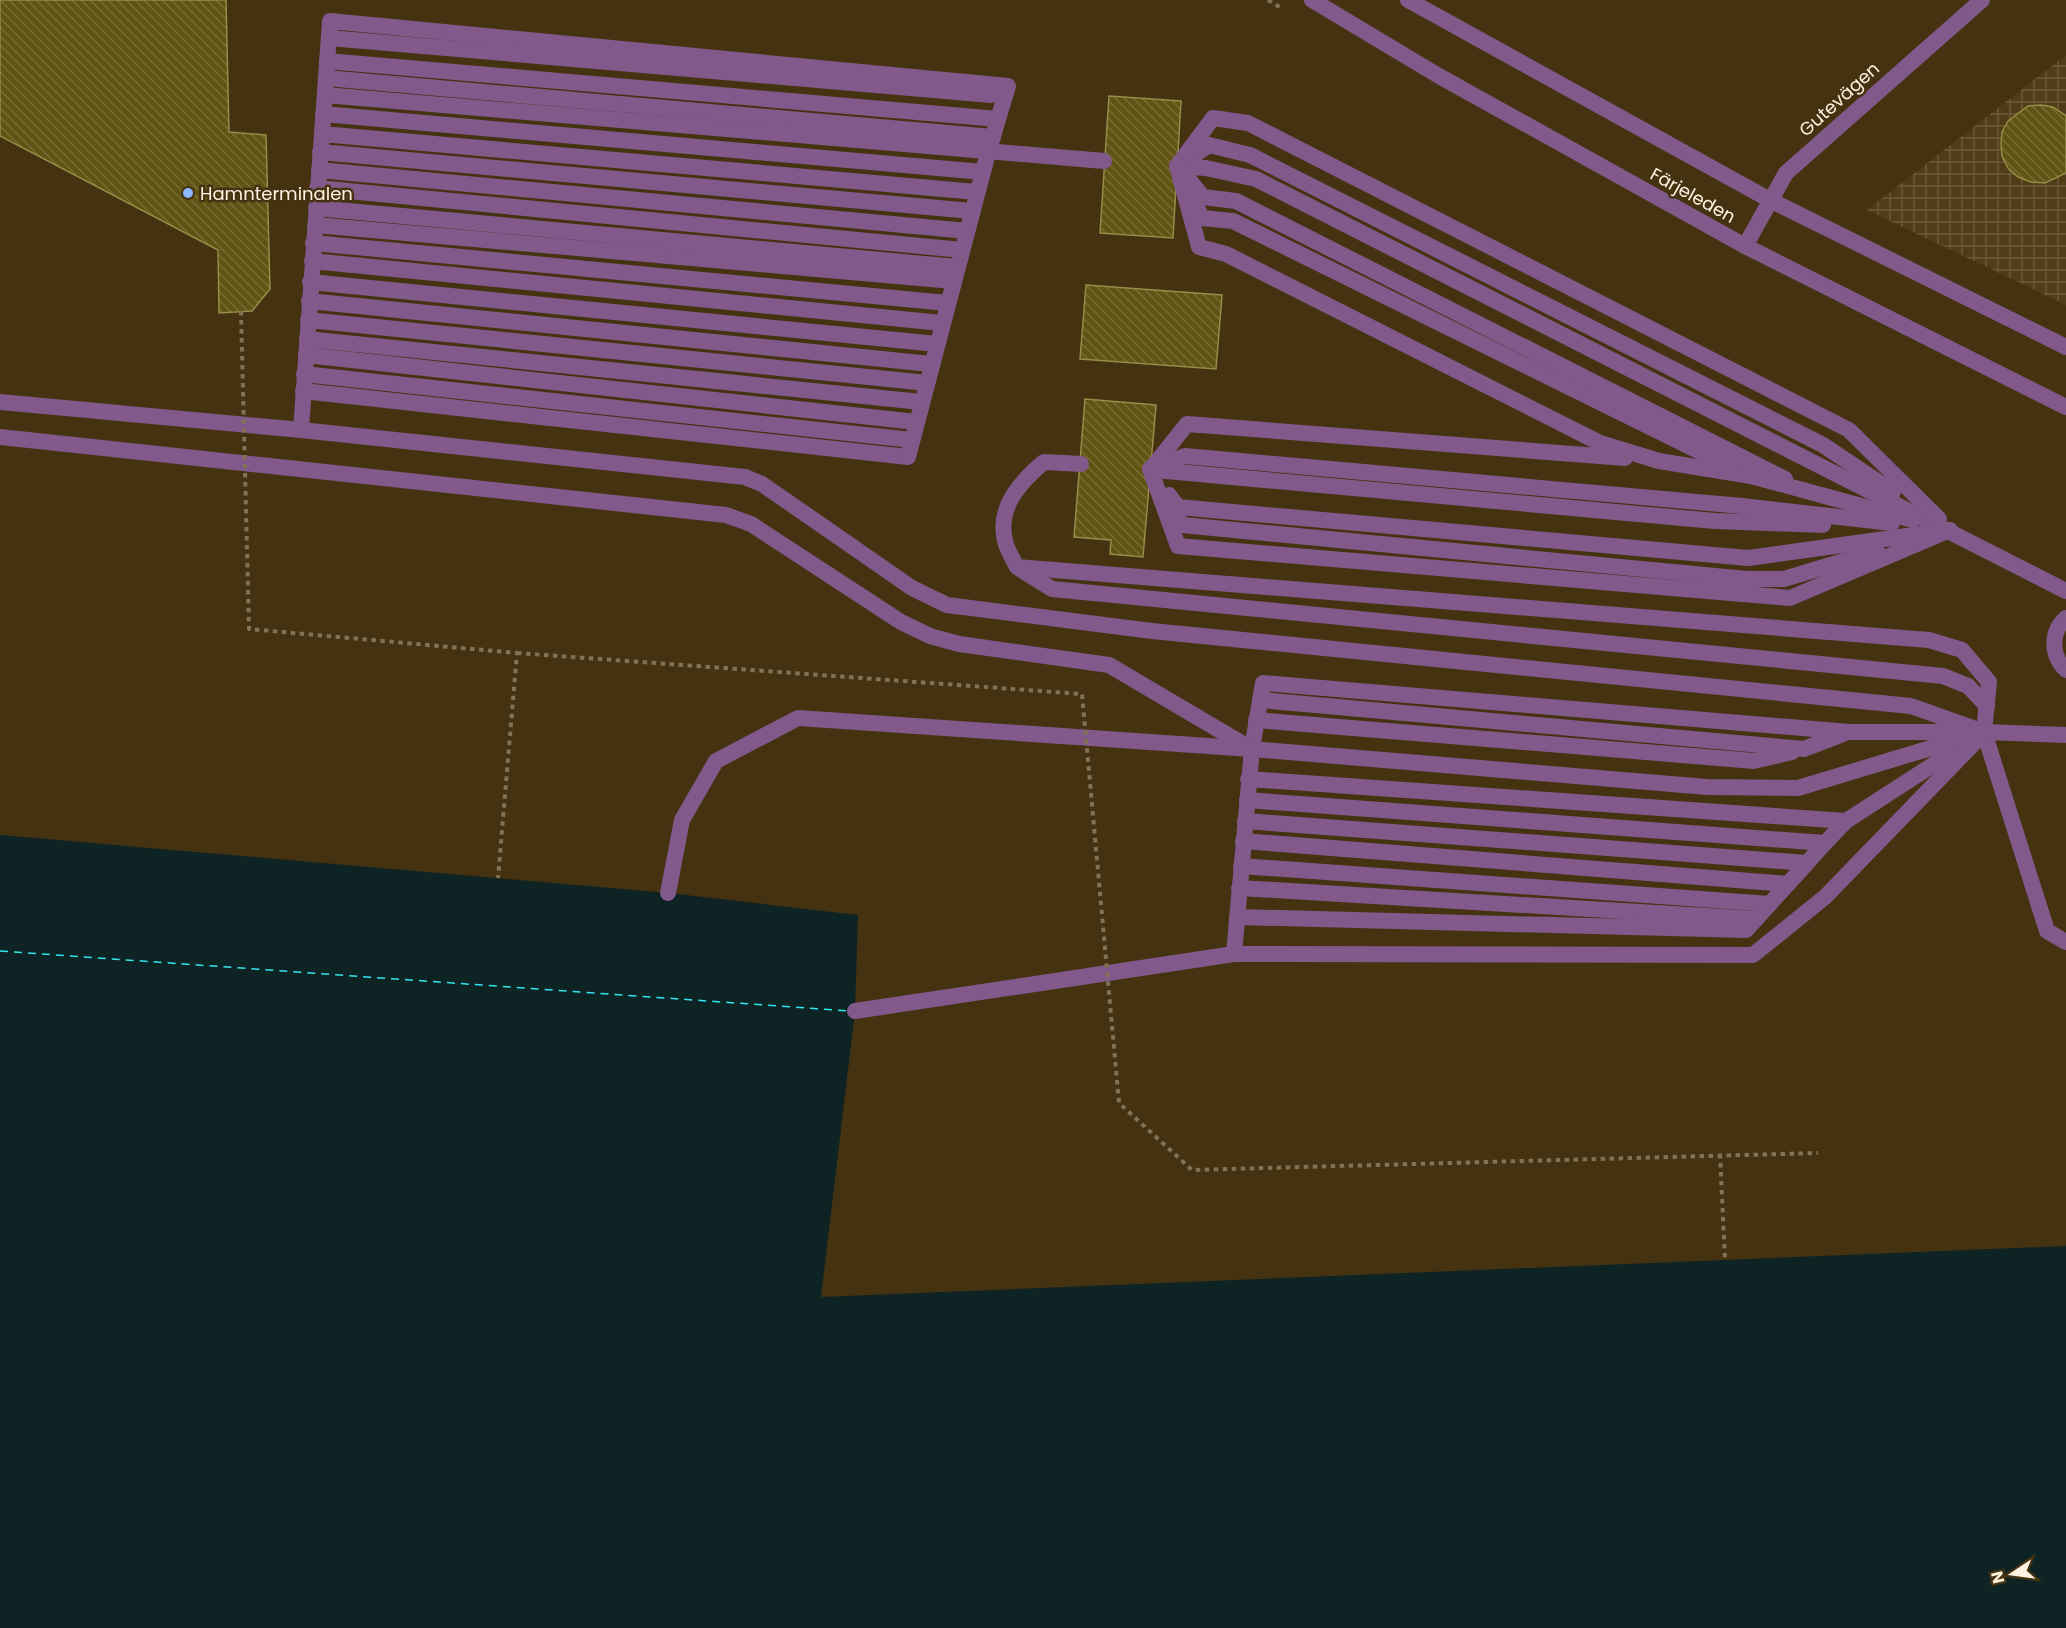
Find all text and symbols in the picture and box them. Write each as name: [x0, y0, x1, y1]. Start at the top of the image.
street label: Gutevägen: [1793, 56, 1885, 142]
street label: Färjeleden: [1646, 161, 1740, 229]
place label: Hamnterminalen: [200, 181, 353, 206]
marker: Hamnterminalen: [181, 186, 195, 200]
north arrow: [1982, 1544, 2042, 1604]
text: N: [1985, 1569, 2010, 1586]

